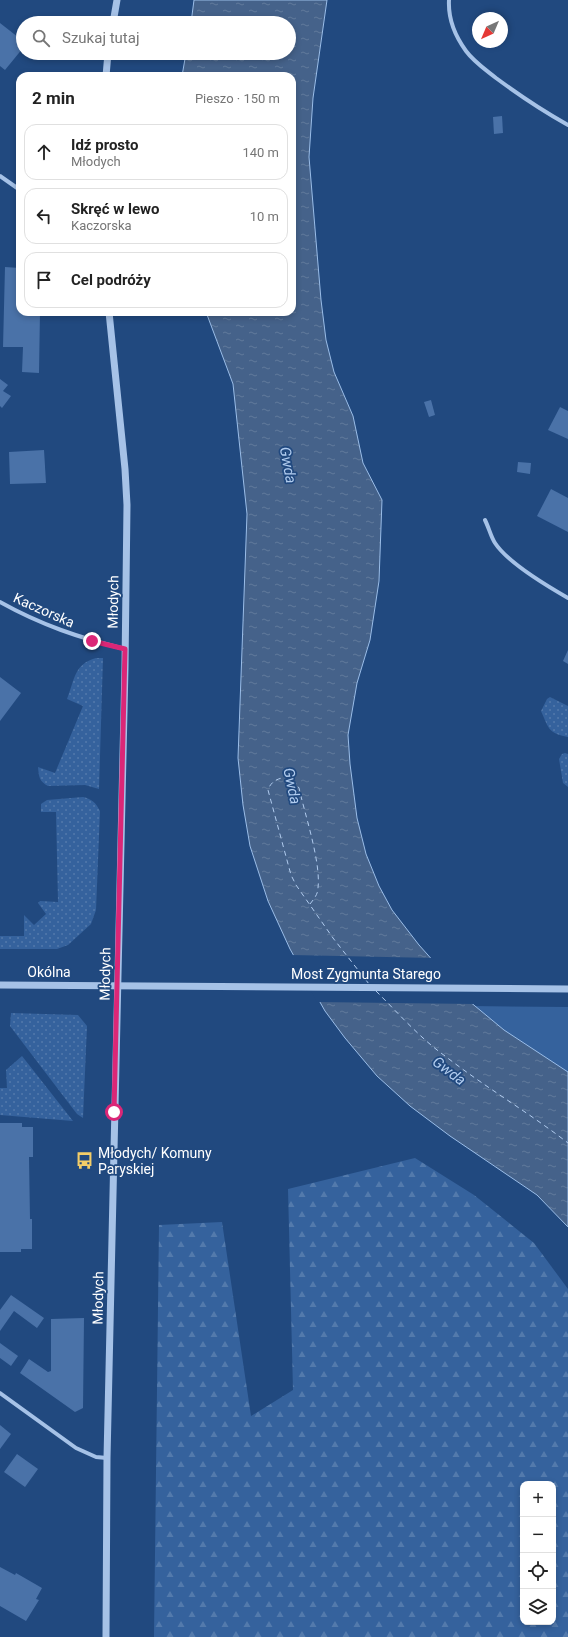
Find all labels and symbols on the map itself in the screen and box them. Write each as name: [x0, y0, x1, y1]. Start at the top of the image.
north arrow: [472, 12, 508, 48]
water label: Gwda: [276, 445, 300, 485]
street label: Młodych: [105, 575, 121, 629]
street label: Kaczorska: [11, 589, 77, 631]
route end: [83, 632, 101, 650]
water label: Gwda: [279, 766, 305, 806]
street label: Młodych: [97, 947, 113, 1001]
street label: Okólna: [27, 964, 71, 980]
street label: Most Zygmunta Starego: [291, 966, 441, 982]
water label: Gwda: [429, 1053, 469, 1089]
route start: [105, 1103, 123, 1121]
place label: Młodych/ Komuny Paryskiej: [98, 1145, 212, 1177]
bus stop icon: Młodych/ Komuny Paryskiej: [75, 1151, 95, 1171]
street label: Młodych: [90, 1271, 106, 1325]

